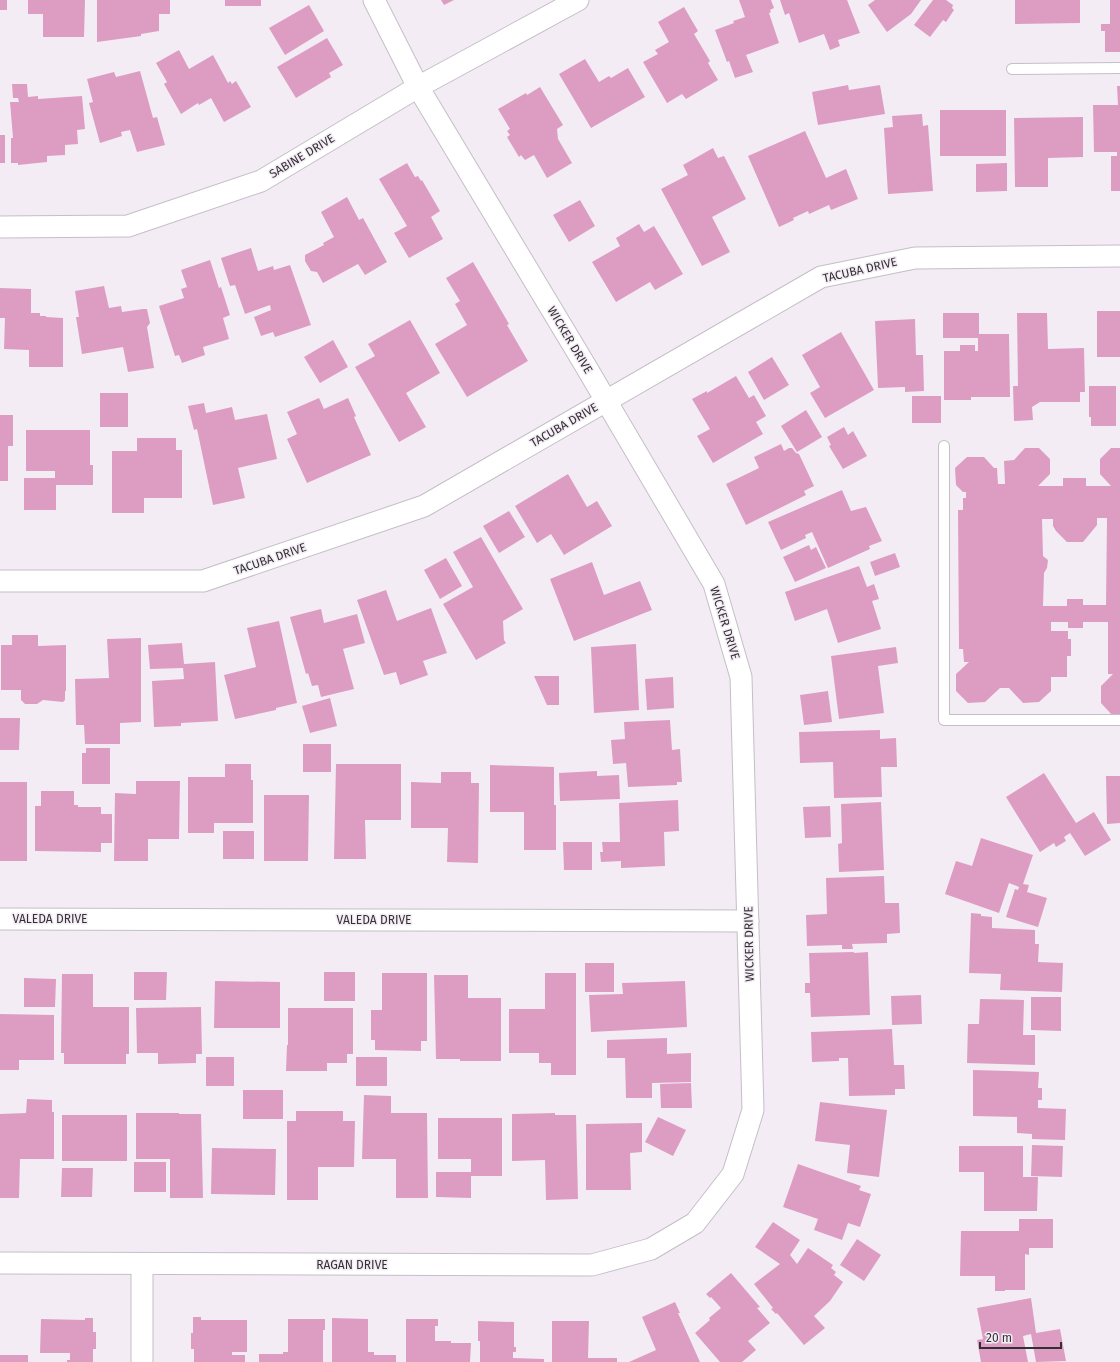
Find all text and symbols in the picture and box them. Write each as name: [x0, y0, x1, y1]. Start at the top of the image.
street label: SABINE DRIVE: [267, 131, 337, 181]
street label: TACUBA DRIVE: [821, 255, 899, 285]
street label: WICKER DRIVE: [544, 304, 596, 376]
street label: TACUBA DRIVE: [528, 400, 600, 450]
street label: TACUBA DRIVE: [232, 540, 308, 578]
street label: WICKER DRIVE: [707, 585, 743, 661]
street label: WICKER DRIVE: [741, 906, 757, 982]
street label: VALEDA DRIVE: [12, 912, 88, 926]
street label: VALEDA DRIVE: [336, 913, 412, 927]
street label: RAGAN DRIVE: [316, 1258, 388, 1272]
scale bar: [980, 1324, 1061, 1350]
text: 20 m: [986, 1331, 1012, 1345]

